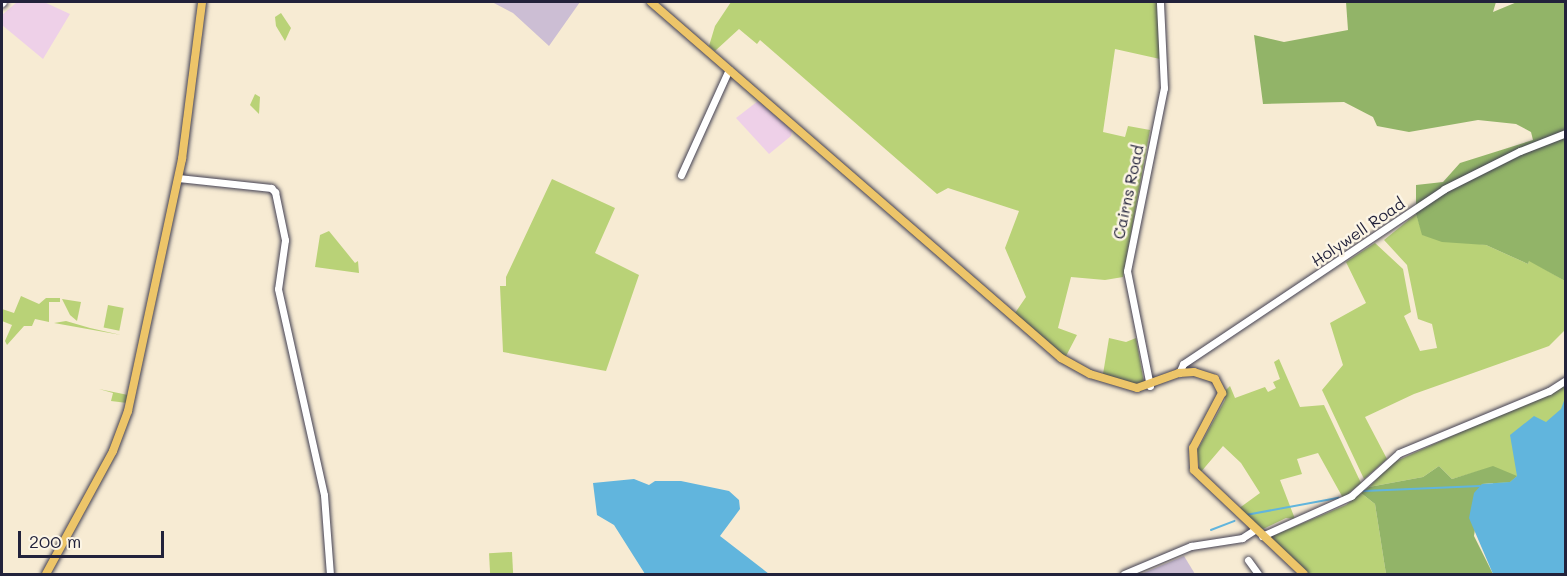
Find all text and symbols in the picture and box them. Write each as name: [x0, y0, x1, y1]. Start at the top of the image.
street label: Cairns Road: [1109, 143, 1147, 241]
street label: Holywell Road: [1308, 194, 1408, 270]
scale bar: [21, 519, 166, 557]
text: 200 m: [29, 529, 81, 553]

